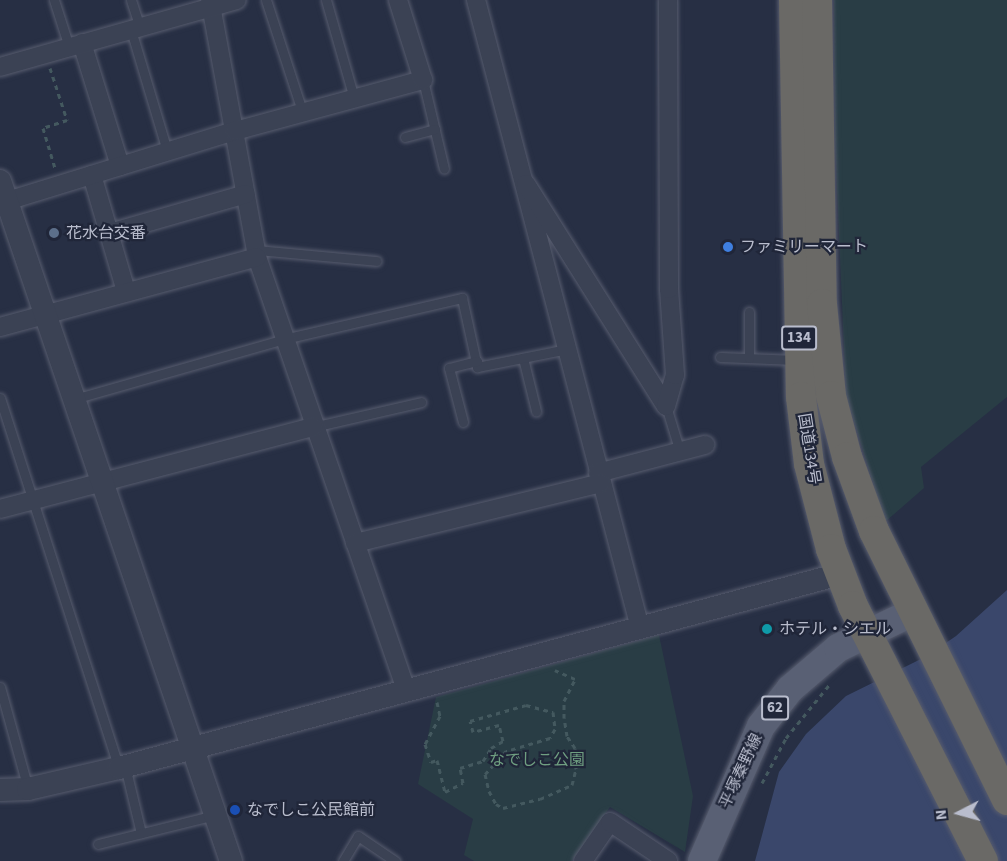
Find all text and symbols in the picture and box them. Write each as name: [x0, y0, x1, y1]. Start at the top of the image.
place label: 花水台交番: [66, 223, 146, 243]
marker: 花水台交番: [47, 226, 61, 240]
place label: ファミリーマート: [740, 237, 868, 257]
marker: ファミリーマート: [721, 240, 735, 254]
road number: 134: [781, 326, 817, 350]
street label: 国道134号: [794, 412, 824, 486]
place label: ホテル・シエル: [779, 619, 891, 639]
marker: ホテル・シエル: [760, 622, 774, 636]
road number: 62: [760, 696, 790, 720]
street label: 平塚秦野線: [715, 731, 767, 811]
park label: なでしこ公園: [489, 750, 585, 770]
north arrow: [929, 783, 989, 843]
place label: なでしこ公民館前: [247, 800, 375, 820]
marker: なでしこ公民館前: [228, 803, 242, 817]
text: N: [930, 808, 953, 821]

